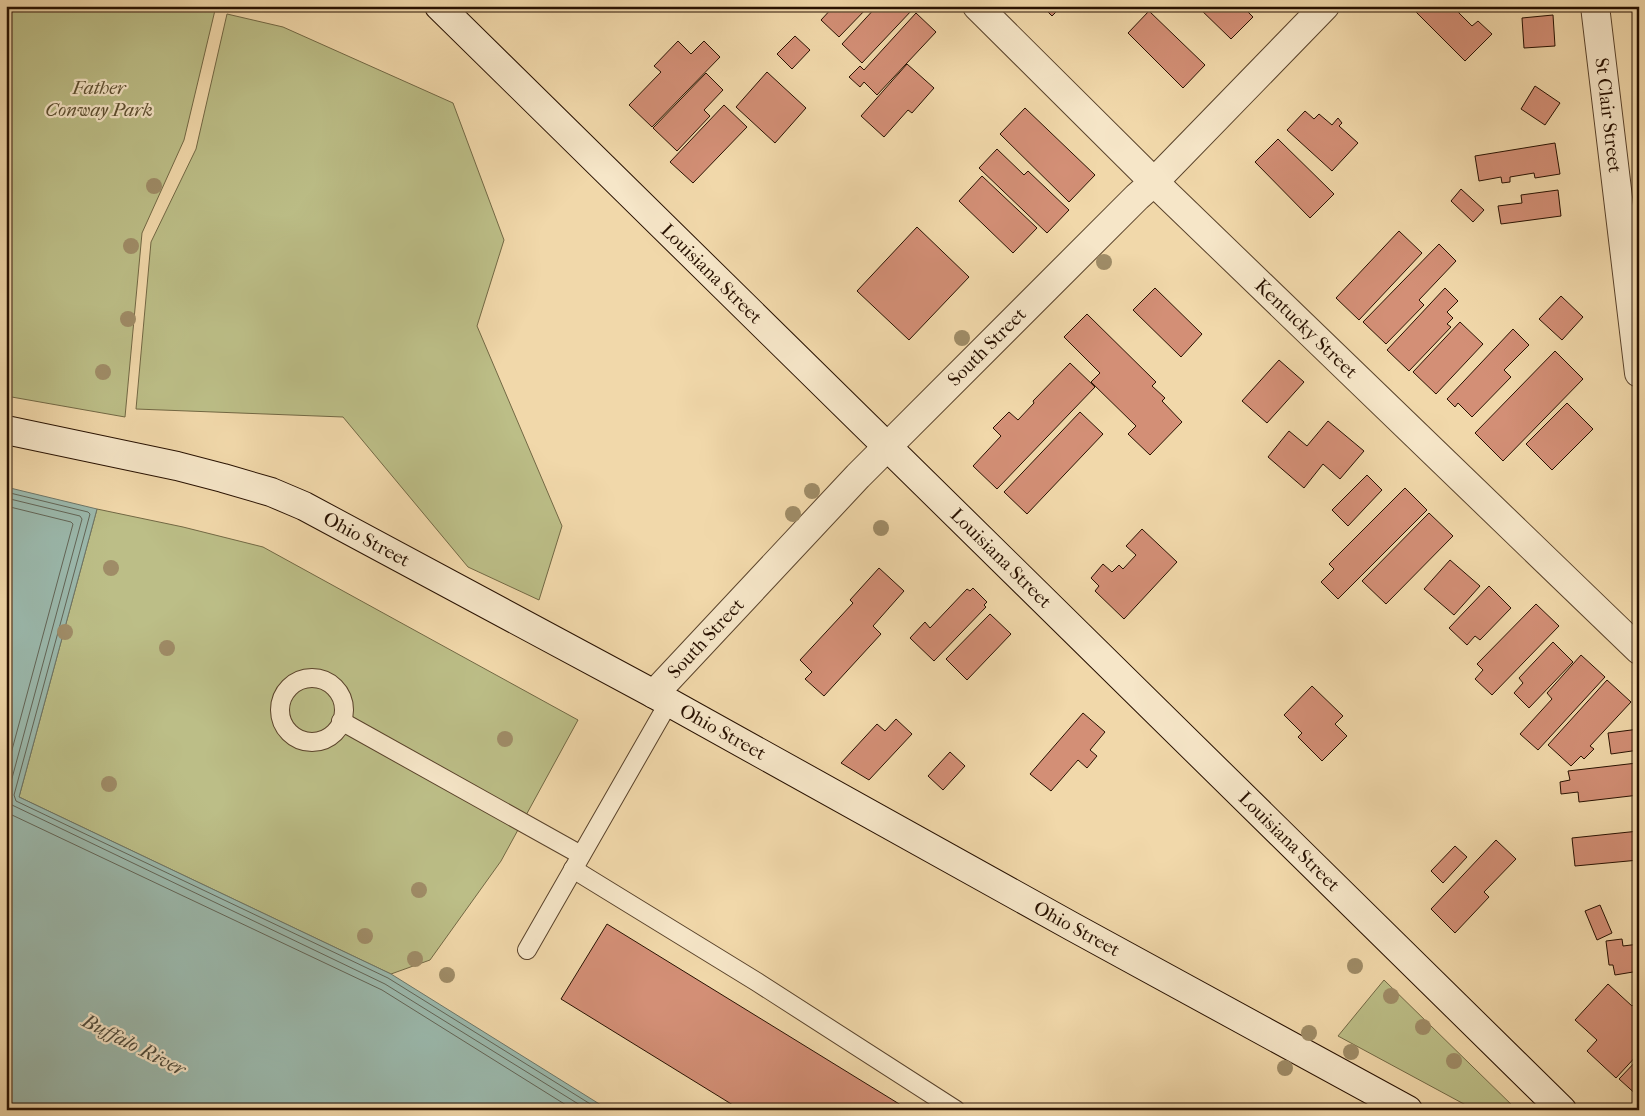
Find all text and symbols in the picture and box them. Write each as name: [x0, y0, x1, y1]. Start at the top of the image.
street label: St Clair Street: [1590, 57, 1626, 174]
park label: Father Conway Park: [45, 77, 153, 121]
street label: Louisiana Street: [656, 219, 767, 328]
street label: Kentucky Street: [1250, 274, 1362, 383]
street label: South Street: [943, 303, 1031, 391]
street label: Louisiana Street: [946, 504, 1056, 613]
street label: Ohio Street: [319, 507, 414, 572]
street label: South Street: [663, 594, 749, 683]
street label: Ohio Street: [676, 699, 770, 765]
street label: Louisiana Street: [1234, 787, 1344, 896]
street label: Ohio Street: [1030, 896, 1124, 962]
water label: Buffalo River: [78, 1009, 191, 1082]

